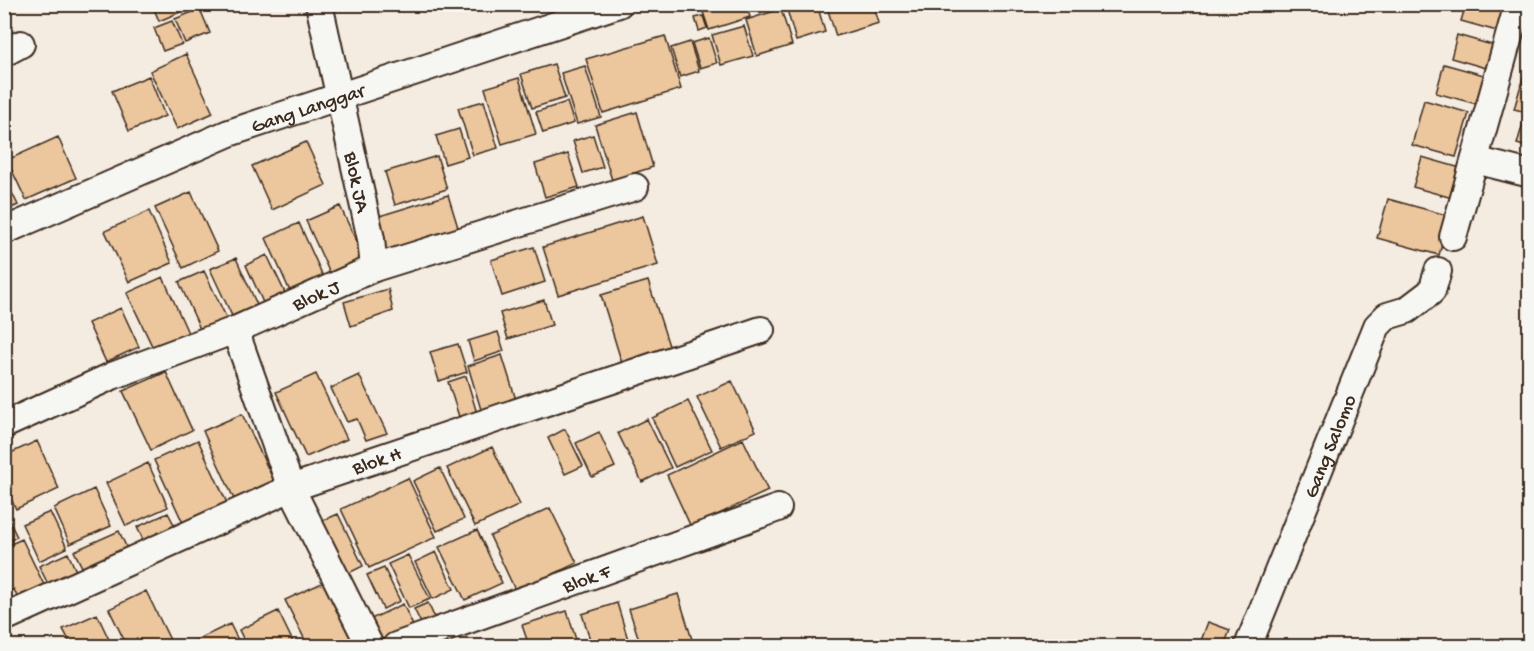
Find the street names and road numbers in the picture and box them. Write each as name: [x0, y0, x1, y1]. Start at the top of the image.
street label: Gang Langgar: [249, 80, 370, 140]
street label: Blok JA: [337, 149, 373, 216]
street label: Blok J: [289, 276, 345, 318]
street label: Gang Salomo: [1301, 392, 1363, 502]
street label: Blok H: [349, 444, 405, 482]
street label: Blok F: [559, 561, 616, 600]

